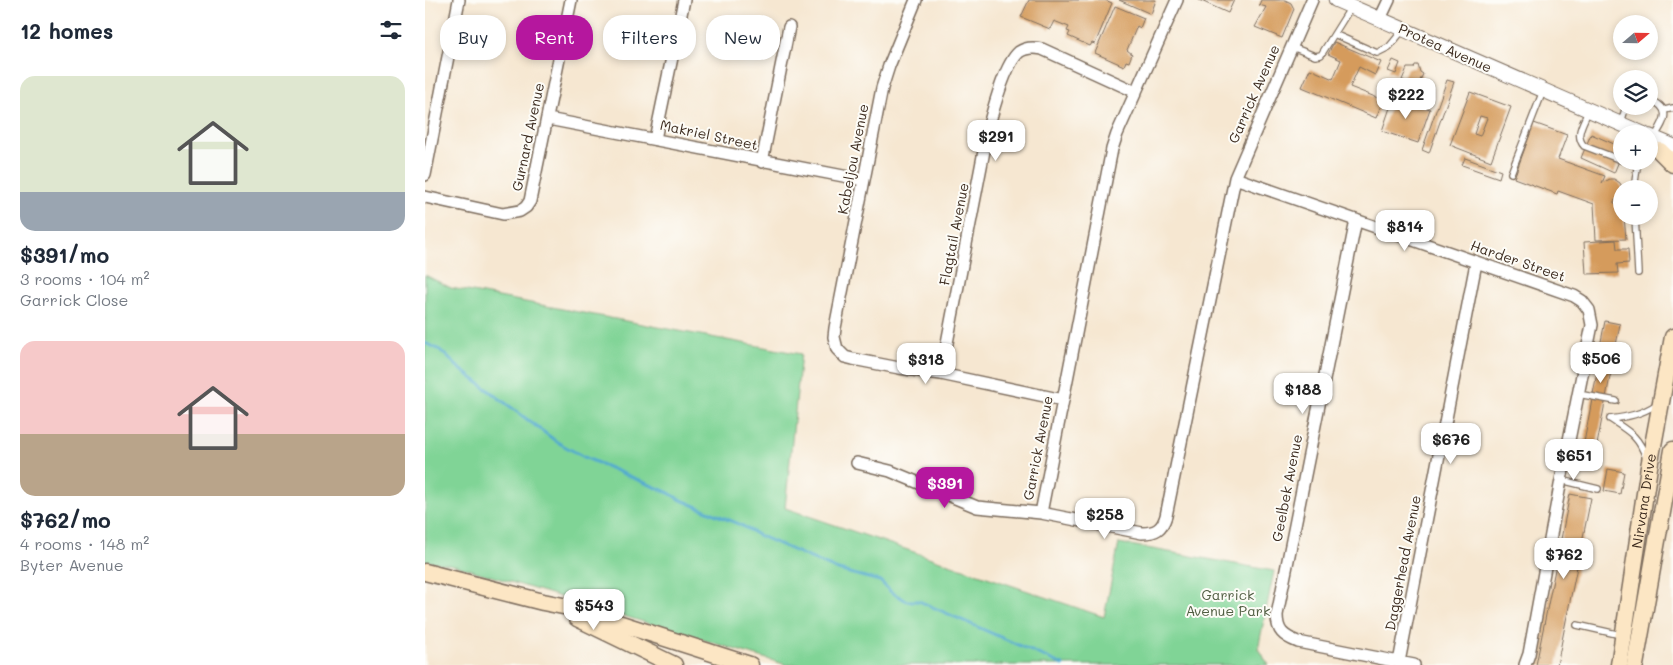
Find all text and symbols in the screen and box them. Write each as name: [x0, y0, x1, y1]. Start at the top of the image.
chip: Buy: [440, 15, 506, 60]
chip: Rent: [516, 15, 593, 60]
chip: Filters: [603, 15, 696, 60]
chip: New: [706, 15, 780, 60]
north arrow: [1613, 15, 1657, 60]
map controls: [1613, 15, 1658, 225]
icon: filters: [377, 16, 405, 44]
text: 12 homes: [20, 17, 113, 44]
street label: Protea Avenue: [1395, 18, 1495, 77]
street label: Garrick Avenue: [1223, 42, 1284, 146]
button: layers: [1613, 70, 1658, 115]
pin: $222: [1376, 78, 1436, 120]
street label: Gurnard Avenue: [507, 81, 548, 193]
text: $222: [1388, 83, 1424, 104]
street label: Kabeljou Avenue: [833, 102, 873, 216]
icon: home: [168, 108, 258, 198]
street label: Makriel Street: [658, 115, 760, 154]
pin: $291: [966, 120, 1026, 162]
text: $291: [978, 125, 1014, 146]
button: +: [1613, 125, 1658, 170]
button: −: [1613, 180, 1658, 225]
street label: Flagtail Avenue: [934, 181, 973, 287]
pin: $814: [1375, 210, 1435, 252]
text: $814: [1386, 215, 1424, 236]
street label: Harder Street: [1468, 235, 1568, 286]
text: $391/mo: [20, 241, 109, 268]
text: 3 rooms · 104 m²: [20, 268, 150, 289]
text: Garrick Close: [20, 289, 128, 310]
pin: $318: [896, 342, 956, 385]
pin: $506: [1571, 342, 1631, 384]
text: $506: [1581, 347, 1621, 368]
text: $318: [908, 348, 944, 369]
pin: $188: [1273, 372, 1333, 415]
icon: home: [168, 373, 258, 463]
text: $188: [1285, 378, 1321, 399]
street label: Garrick Avenue: [1018, 394, 1057, 502]
pin: $676: [1421, 422, 1481, 465]
text: $676: [1432, 428, 1470, 449]
street label: Geelbek Avenue: [1267, 433, 1306, 543]
pin: $651: [1544, 438, 1604, 481]
text: $651: [1556, 444, 1592, 465]
street label: Nirvana Drive: [1627, 452, 1660, 550]
pin: $391: [915, 466, 975, 509]
text: $391: [927, 472, 963, 493]
street label: Daggerhead Avenue: [1380, 494, 1425, 632]
pin: $258: [1075, 498, 1135, 540]
text: $258: [1086, 503, 1124, 524]
text: $762/mo: [20, 506, 111, 533]
text: 4 rooms · 148 m²: [20, 533, 149, 554]
pin: $762: [1534, 538, 1594, 580]
text: $762: [1545, 543, 1583, 564]
text: Byter Avenue: [20, 554, 124, 575]
park label: Garrick Avenue Park: [1186, 585, 1270, 620]
pin: $543: [564, 588, 624, 631]
text: $543: [575, 594, 613, 615]

